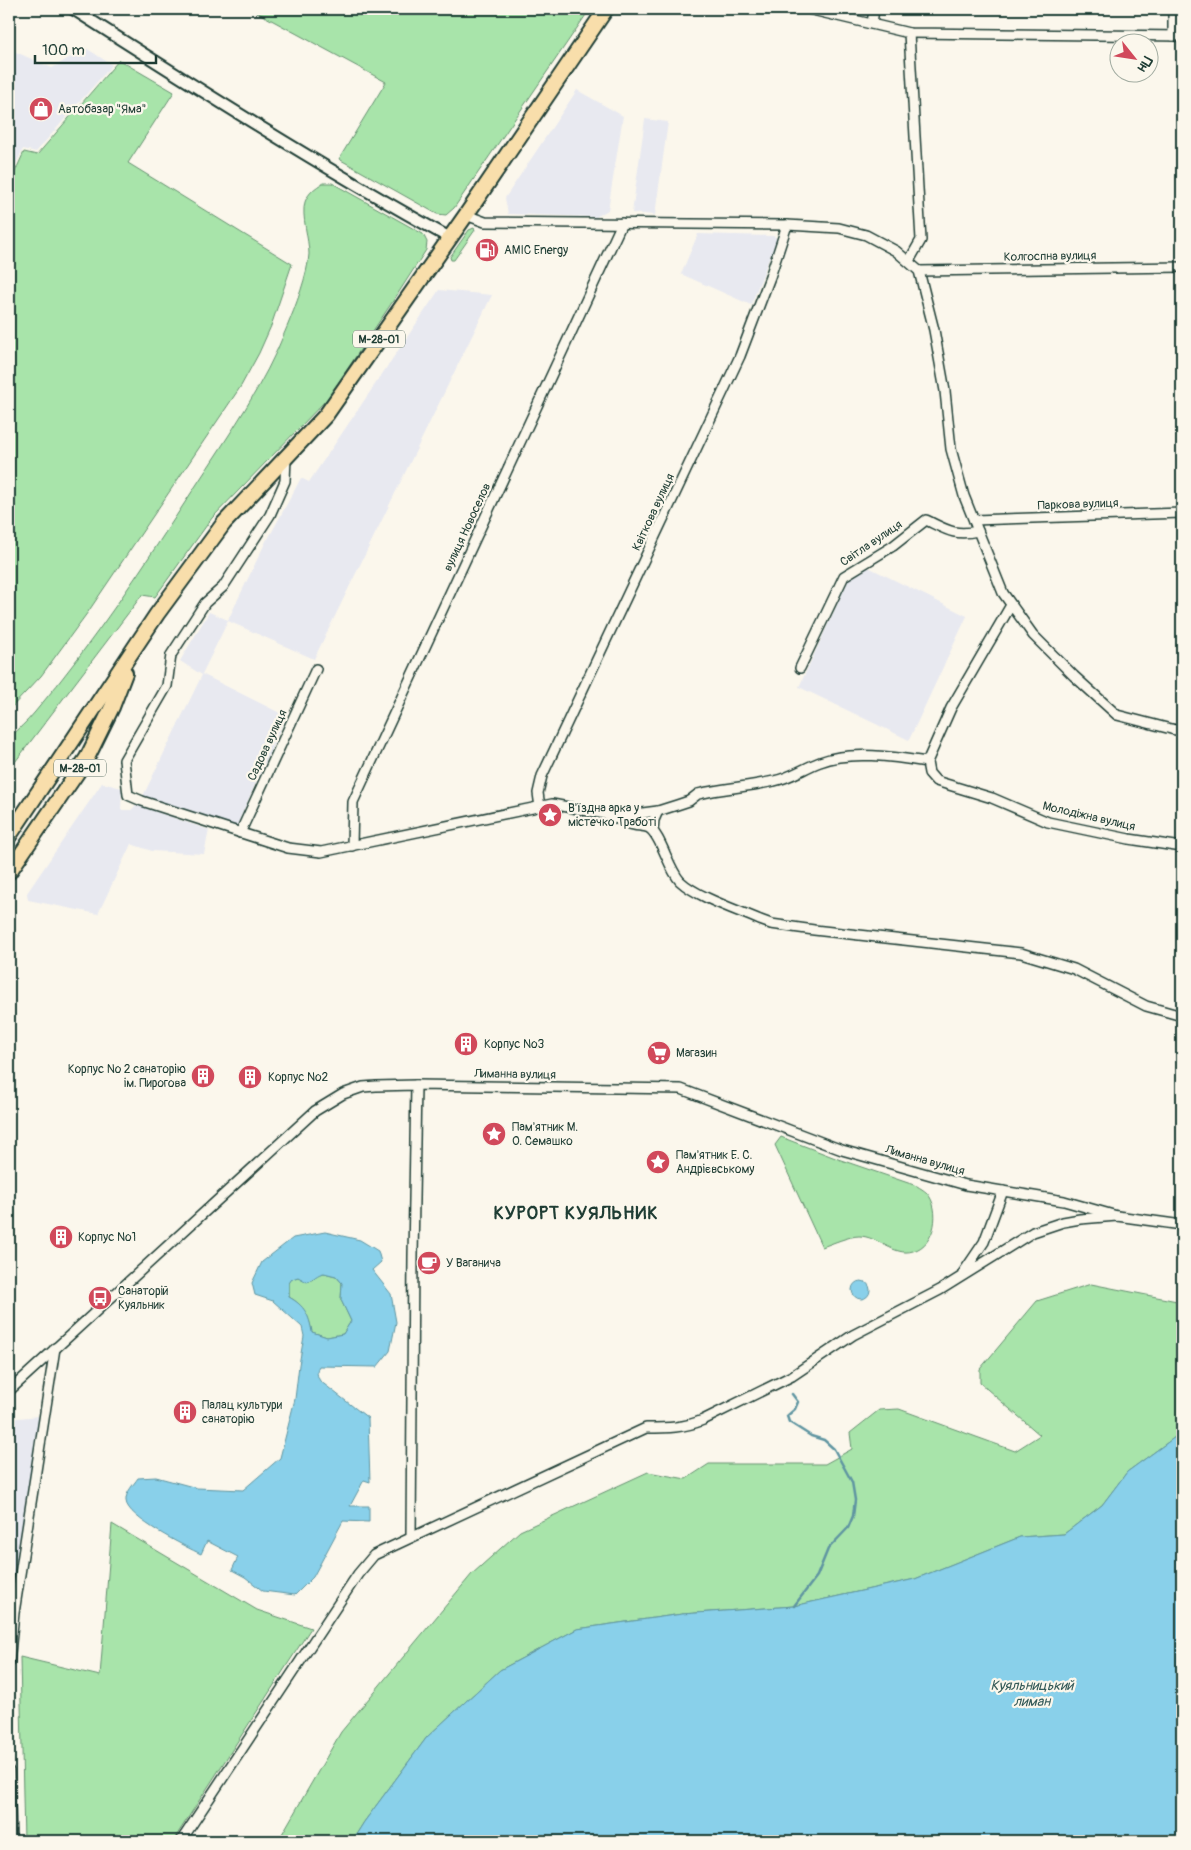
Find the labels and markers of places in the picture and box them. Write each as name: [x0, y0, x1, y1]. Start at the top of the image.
shop icon: Автобазар "Яма": [28, 96, 54, 122]
place label: Автобазар "Яма": [58, 102, 146, 117]
fuel station icon: AMIC Energy: [474, 237, 500, 263]
place label: AMIC Energy: [504, 243, 568, 258]
place label: В'їздна арка у містечко Тработі: [568, 801, 656, 830]
place icon: В'їздна арка у містечко Тработі: [537, 802, 563, 828]
building icon: Корпус №3: [453, 1031, 479, 1057]
place label: Корпус №3: [484, 1037, 544, 1052]
supermarket icon: Магазин: [646, 1040, 672, 1066]
place label: Магазин: [676, 1046, 717, 1061]
place label: Корпус № 2 санаторію ім. Пирогова: [68, 1062, 186, 1091]
building icon: Корпус № 2 санаторію ім. Пирогова: [190, 1063, 216, 1089]
building icon: Корпус №2: [237, 1064, 263, 1090]
place label: Корпус №2: [268, 1070, 328, 1085]
place label: Пам'ятник М. О. Семашко: [512, 1120, 578, 1149]
place icon: Пам'ятник М. О. Семашко: [481, 1121, 507, 1147]
place label: Пам'ятник Е. С. Андрієвському: [676, 1148, 754, 1177]
place icon: Пам'ятник Е. С. Андрієвському: [645, 1149, 671, 1175]
building icon: Корпус №1: [48, 1224, 74, 1250]
place label: Корпус №1: [78, 1230, 136, 1245]
cafe icon: У Ваганича: [416, 1250, 442, 1276]
place label: У Ваганича: [446, 1256, 501, 1271]
place label: Санаторій Куяльник: [118, 1284, 169, 1313]
bus stop icon: Санаторій Куяльник: [87, 1285, 113, 1311]
place label: Палац культури санаторію: [202, 1398, 283, 1427]
building icon: Палац культури санаторію: [172, 1399, 198, 1425]

